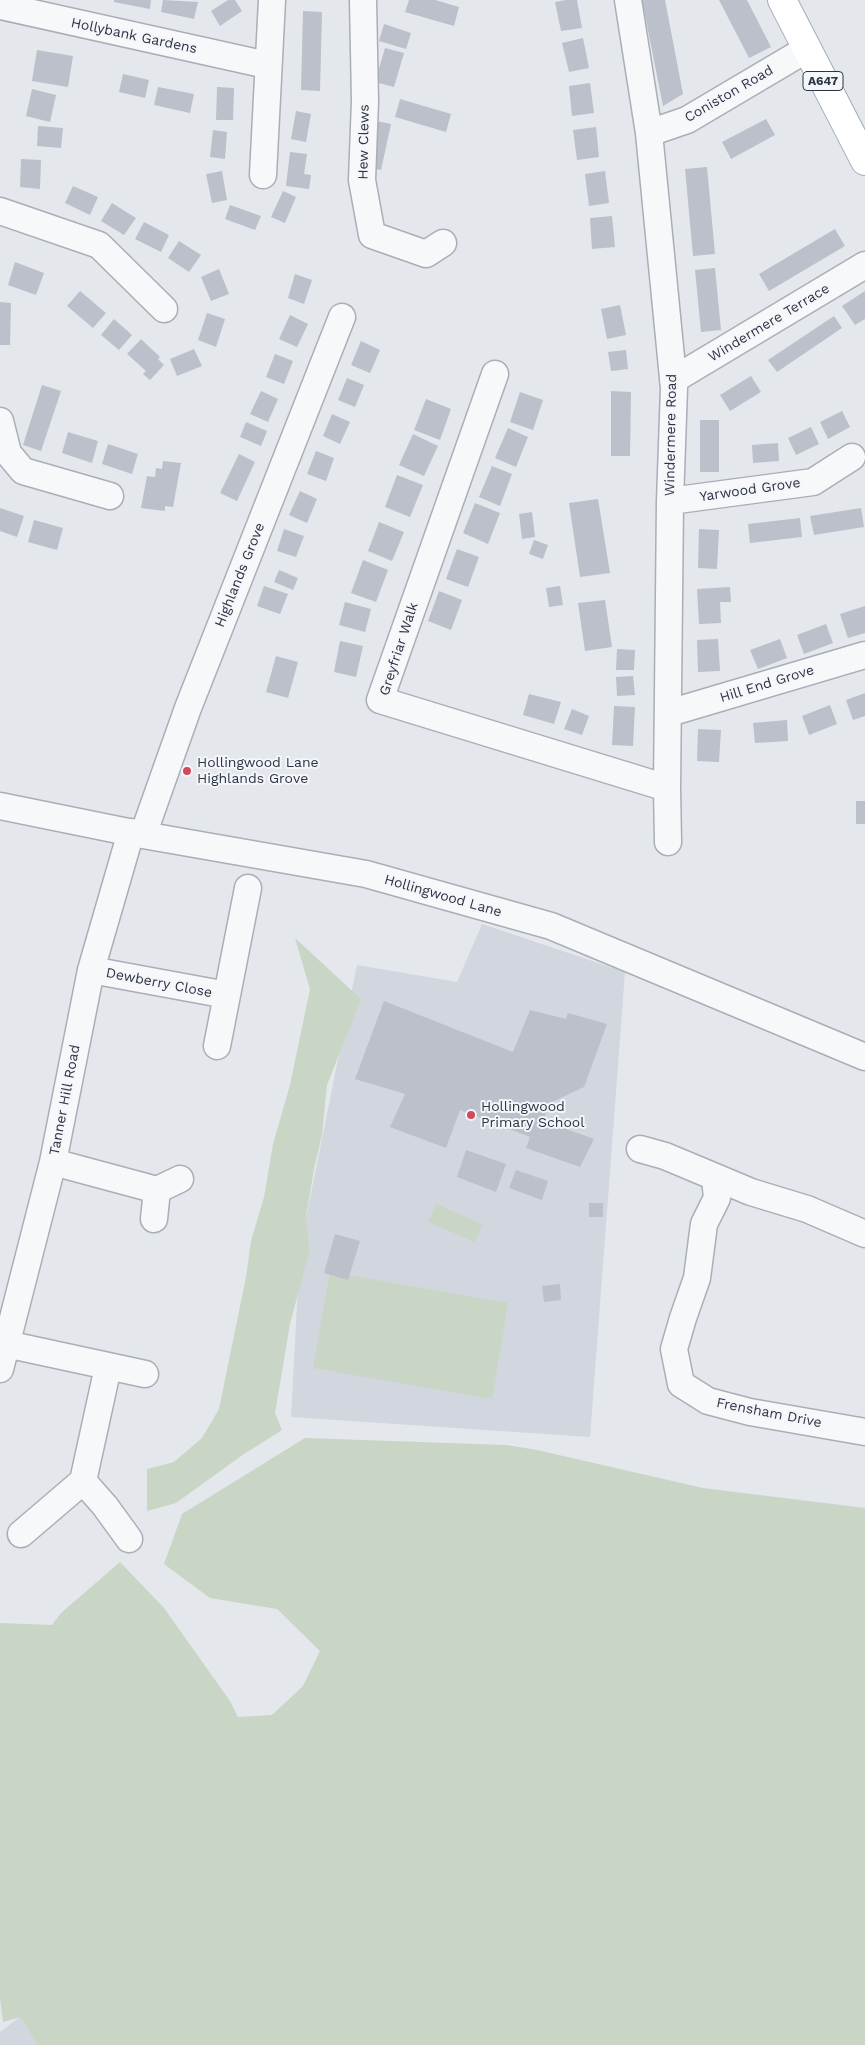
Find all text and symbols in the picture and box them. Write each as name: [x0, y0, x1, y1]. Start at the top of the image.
street label: Hollybank Gardens: [69, 14, 199, 58]
street label: Coniston Road: [682, 62, 776, 126]
road number: A647: [803, 72, 843, 90]
street label: Hew Clews: [355, 104, 373, 180]
street label: Windermere Terrace: [705, 280, 833, 366]
street label: Windermere Road: [662, 374, 680, 496]
street label: Yarwood Grove: [699, 475, 801, 505]
street label: Highlands Grove: [211, 520, 269, 630]
street label: Greyfriar Walk: [376, 600, 422, 698]
street label: Hill End Grove: [718, 662, 816, 706]
place label: Hollingwood Lane Highlands Grove: [197, 755, 319, 788]
marker: Hollingwood Lane Highlands Grove: [181, 765, 193, 777]
street label: Hollingwood Lane: [382, 871, 504, 921]
street label: Dewberry Close: [105, 964, 213, 1002]
street label: Tanner Hill Road: [46, 1043, 84, 1157]
place label: Hollingwood Primary School: [481, 1099, 585, 1132]
marker: Hollingwood Primary School: [465, 1109, 477, 1121]
street label: Frensham Drive: [715, 1395, 823, 1431]

